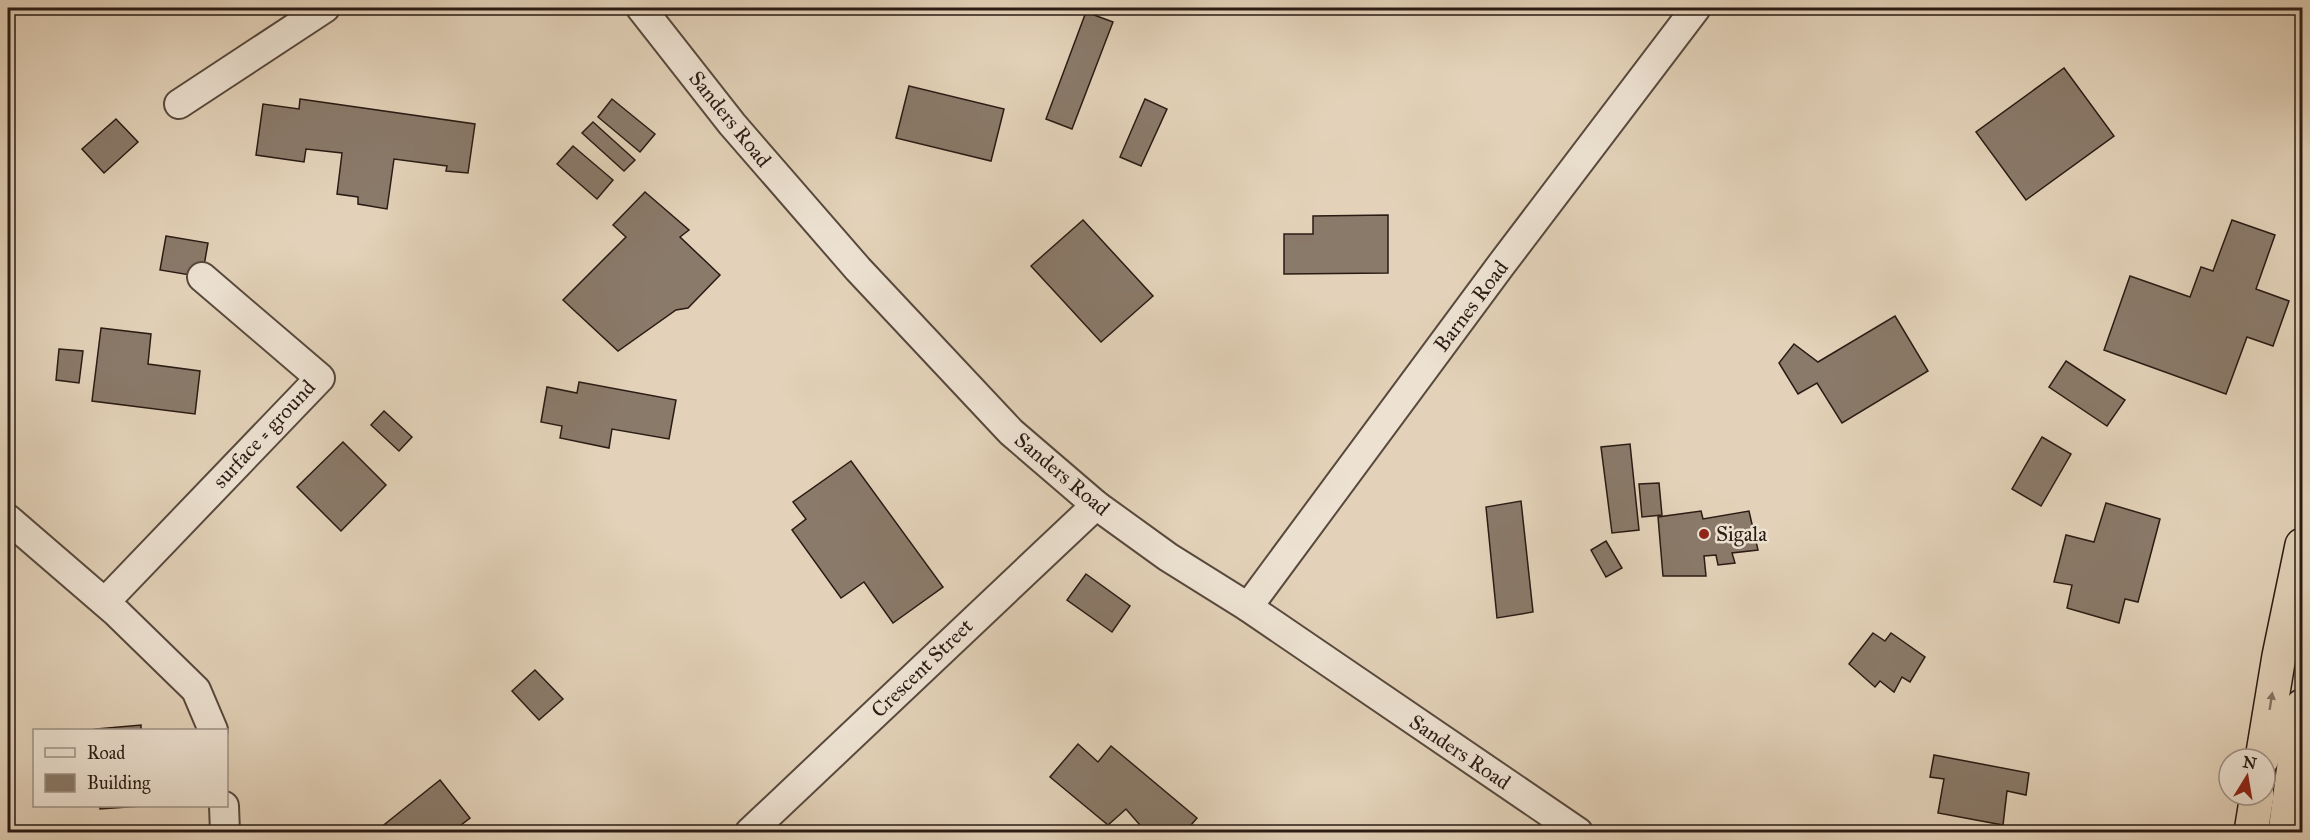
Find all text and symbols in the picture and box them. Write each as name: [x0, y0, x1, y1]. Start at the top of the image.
street label: Sanders Road: [683, 66, 777, 173]
street label: Barnes Road: [1428, 255, 1514, 357]
street label: surface = ground: [207, 374, 321, 494]
street label: Sanders Road: [1009, 427, 1115, 522]
place label: Sigala: [1716, 521, 1767, 547]
marker: Sigala: [1697, 527, 1711, 541]
street label: Crescent Street: [866, 613, 979, 723]
one-way arrow: [2267, 692, 2276, 711]
street label: Sanders Road: [1404, 709, 1516, 796]
legend: [33, 729, 228, 807]
text: Road: [87, 742, 125, 764]
north arrow: [2217, 747, 2277, 807]
text: N: [2241, 752, 2259, 773]
text: Building: [87, 772, 151, 795]

